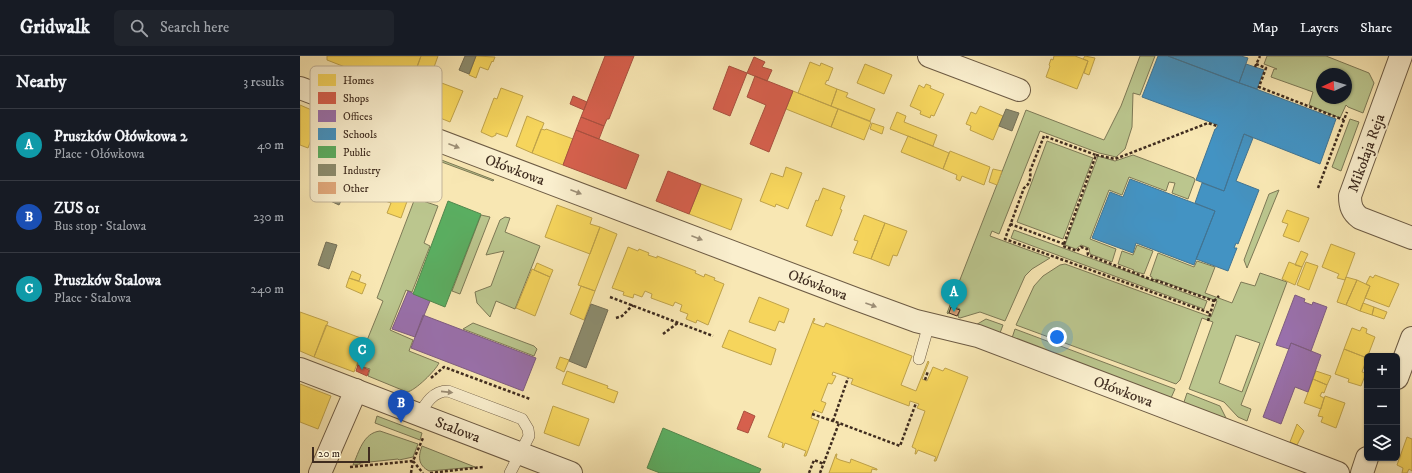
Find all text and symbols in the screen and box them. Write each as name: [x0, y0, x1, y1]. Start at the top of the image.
search box: [114, 10, 394, 46]
text: Gridwalk: [20, 16, 90, 39]
icon: search: [128, 17, 150, 39]
text: Search here: [160, 18, 229, 37]
text: Map: [1252, 19, 1278, 37]
text: Layers: [1300, 19, 1338, 37]
text: Share: [1360, 19, 1392, 37]
legend: [310, 66, 442, 202]
north arrow: [1316, 68, 1352, 104]
text: Nearby: [16, 71, 66, 93]
text: 3 results: [243, 74, 284, 90]
text: Homes: [343, 74, 374, 88]
text: Shops: [343, 92, 369, 106]
text: Offices: [343, 110, 373, 124]
street label: Mikołaja Reja: [1343, 111, 1390, 195]
text: Pruszków Ołówkowa 2: [54, 127, 187, 146]
text: Schools: [343, 128, 377, 142]
text: A: [25, 137, 33, 153]
text: 40 m: [257, 137, 284, 153]
one-way arrow: [449, 144, 461, 150]
text: Place · Ołówkowa: [54, 146, 145, 162]
text: Public: [343, 146, 371, 160]
street label: Ołówkowa: [482, 150, 548, 190]
text: Industry: [343, 164, 381, 178]
text: Other: [343, 182, 370, 196]
one-way arrow: [570, 190, 582, 196]
text: ZUS 01: [54, 199, 100, 218]
text: B: [25, 209, 33, 225]
text: 230 m: [253, 209, 284, 225]
text: Bus stop · Stalowa: [54, 218, 146, 234]
one-way arrow: [692, 236, 704, 242]
street label: Ołówkowa: [785, 265, 851, 305]
text: Pruszków Stalowa: [54, 271, 161, 290]
pin: A: [941, 279, 967, 312]
text: C: [25, 281, 33, 297]
text: 240 m: [251, 281, 284, 297]
text: Place · Stalowa: [54, 290, 131, 306]
one-way arrow: [866, 302, 878, 308]
your location: [1047, 327, 1067, 347]
pin: C: [349, 337, 375, 370]
map controls: [1364, 353, 1400, 461]
button: +: [1364, 353, 1400, 389]
street label: Ołówkowa: [1091, 372, 1156, 412]
one-way arrow: [441, 389, 453, 395]
button: −: [1364, 389, 1400, 425]
pin: B: [388, 390, 414, 423]
street label: Stalowa: [432, 413, 483, 447]
button: layers: [1364, 425, 1400, 461]
scale bar: [312, 445, 370, 464]
text: 20 m: [318, 447, 340, 461]

